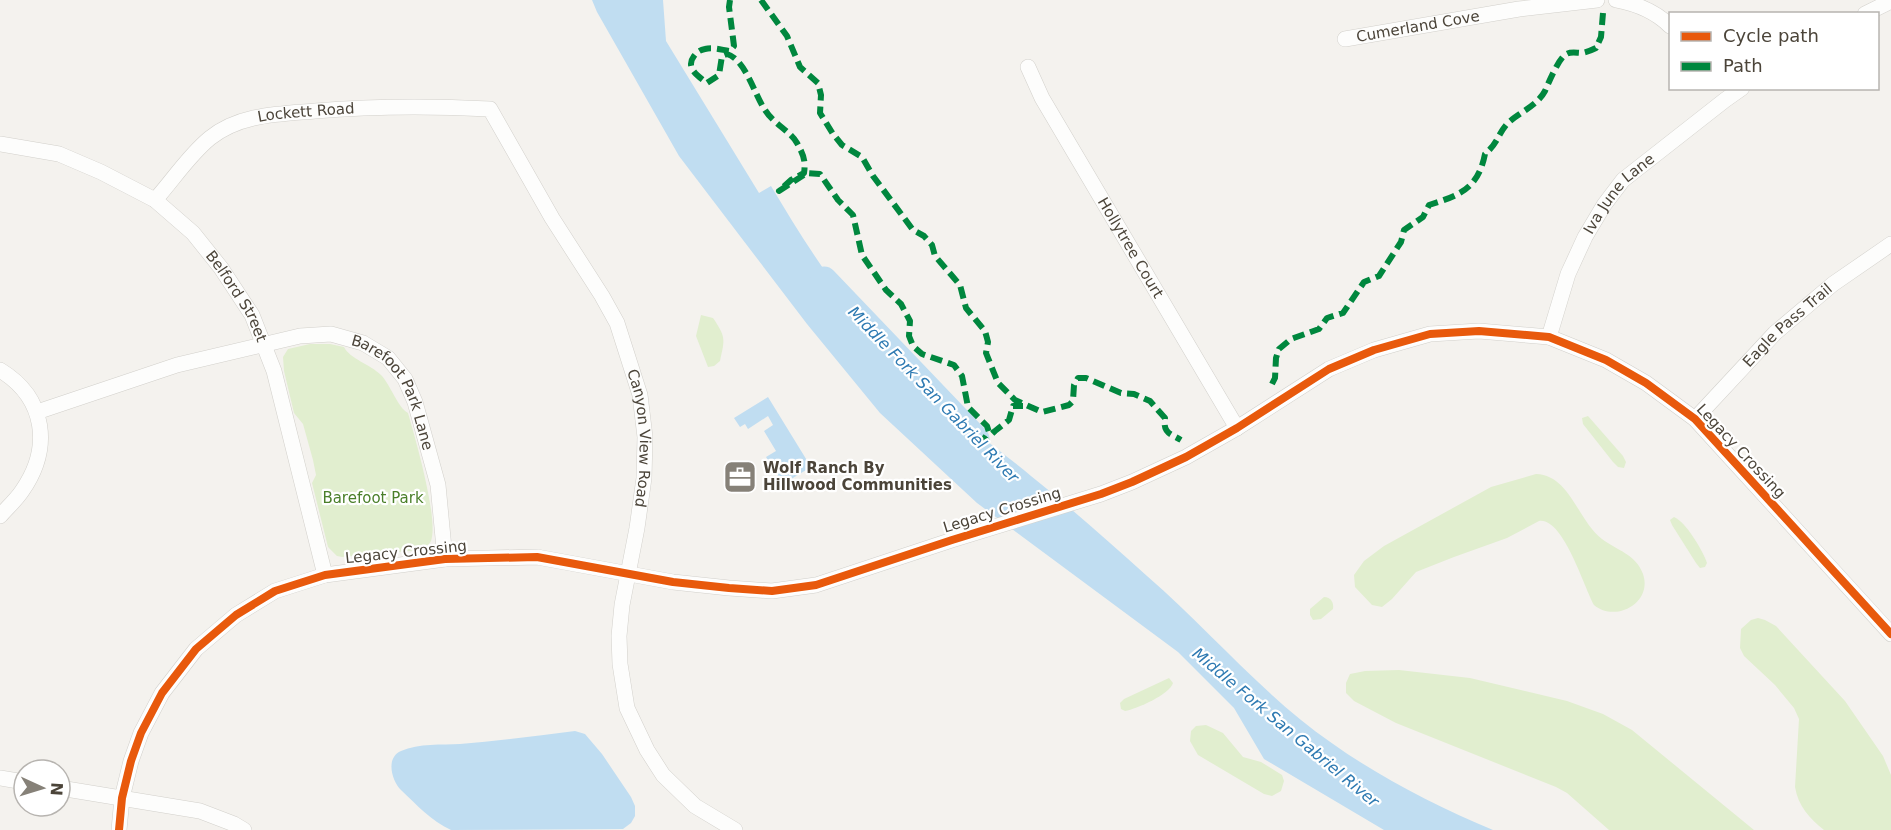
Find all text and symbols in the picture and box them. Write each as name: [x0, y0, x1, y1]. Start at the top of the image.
street label: Cumerland Cove: [1355, 7, 1481, 46]
legend: [1669, 12, 1879, 90]
text: Cycle path: [1723, 25, 1819, 46]
text: Path: [1723, 55, 1763, 76]
street label: Lockett Road: [256, 99, 355, 126]
street label: Iva June Lane: [1580, 150, 1658, 237]
street label: Hollytree Court: [1094, 194, 1167, 302]
street label: Belford Street: [202, 247, 271, 345]
street label: Eagle Pass Trail: [1739, 280, 1836, 371]
water label: Middle Fork San Gabriel River: [844, 302, 1024, 487]
street label: Barefoot Park Lane: [349, 331, 437, 452]
street label: Canyon View Road: [623, 367, 654, 509]
street label: Legacy Crossing: [1693, 400, 1789, 502]
office icon: Wolf Ranch By Hillwood Communities: [722, 459, 758, 495]
place label: Wolf Ranch By Hillwood Communities: [763, 459, 952, 494]
street label: Legacy Crossing: [941, 484, 1063, 536]
park label: Barefoot Park: [322, 489, 424, 507]
street label: Legacy Crossing: [344, 537, 468, 567]
water label: Middle Fork San Gabriel River: [1189, 644, 1384, 812]
north arrow: [12, 758, 72, 818]
text: N: [47, 782, 66, 796]

